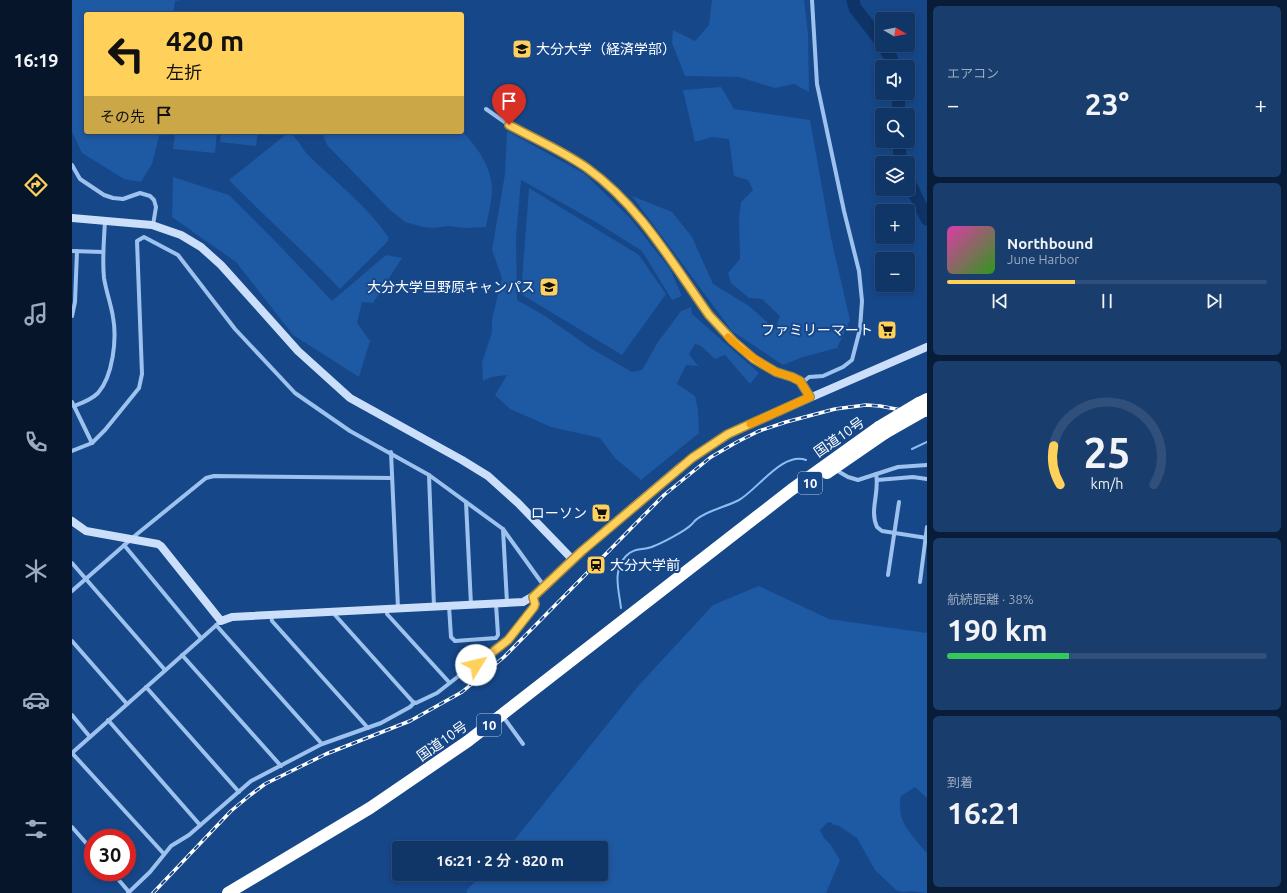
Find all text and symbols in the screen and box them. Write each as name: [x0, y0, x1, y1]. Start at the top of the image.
north arrow: [875, 12, 915, 52]
map controls: [875, 12, 915, 292]
text: 420 m: [166, 25, 244, 56]
icon: left: [100, 28, 152, 80]
school or university icon: 大分大学（経済学部）: [511, 38, 533, 60]
place label: 大分大学（経済学部）: [536, 41, 676, 57]
text: 16:19: [13, 50, 59, 70]
button: sound: [875, 60, 915, 100]
text: 左折: [166, 62, 202, 82]
text: エアコン: [947, 66, 999, 80]
pin: [492, 84, 526, 125]
text: 23°: [1085, 87, 1129, 121]
icon: arrive: [498, 90, 520, 112]
text: −: [947, 92, 959, 117]
text: +: [1255, 92, 1267, 117]
icon: arrive: [153, 104, 175, 126]
text: その先: [100, 108, 145, 125]
button: search: [875, 108, 915, 148]
button: layers: [875, 156, 915, 196]
icon: directions: [22, 171, 50, 199]
button: +: [875, 204, 915, 244]
text: Northbound: [1007, 235, 1093, 252]
button: −: [875, 252, 915, 292]
text: June Harbor: [1007, 252, 1079, 266]
school or university icon: 大分大学旦野原キャンパス: [538, 276, 560, 298]
place label: 大分大学旦野原キャンパス: [367, 279, 535, 295]
icon: previous: [989, 290, 1011, 312]
icon: pause: [1096, 290, 1118, 312]
icon: next: [1203, 290, 1225, 312]
icon: music: [22, 300, 50, 328]
supermarket icon: ファミリーマート: [876, 319, 898, 341]
place label: ファミリーマート: [761, 322, 873, 338]
street label: 国道10号: [811, 414, 867, 460]
icon: phone: [22, 428, 50, 456]
text: 25: [1084, 428, 1130, 475]
road number: 10: [798, 472, 822, 494]
text: km/h: [1091, 475, 1123, 491]
supermarket icon: ローソン: [590, 502, 612, 524]
place label: ローソン: [531, 505, 587, 521]
station icon: 大分大学前: [585, 554, 607, 576]
icon: climate: [22, 557, 50, 585]
place label: 大分大学前: [610, 557, 680, 573]
text: 航続距離 · 38%: [947, 592, 1034, 606]
text: 190 km: [947, 613, 1048, 647]
position arrow: [455, 644, 497, 686]
icon: car: [22, 686, 50, 714]
road number: 10: [477, 714, 501, 736]
street label: 国道10号: [414, 718, 470, 764]
text: 到着: [947, 775, 973, 789]
text: 16:21: [947, 796, 1022, 830]
icon: filters: [22, 815, 50, 843]
speed limit sign: 30: [84, 829, 136, 881]
text: 16:21 · 2 分 · 820 m: [436, 852, 564, 869]

